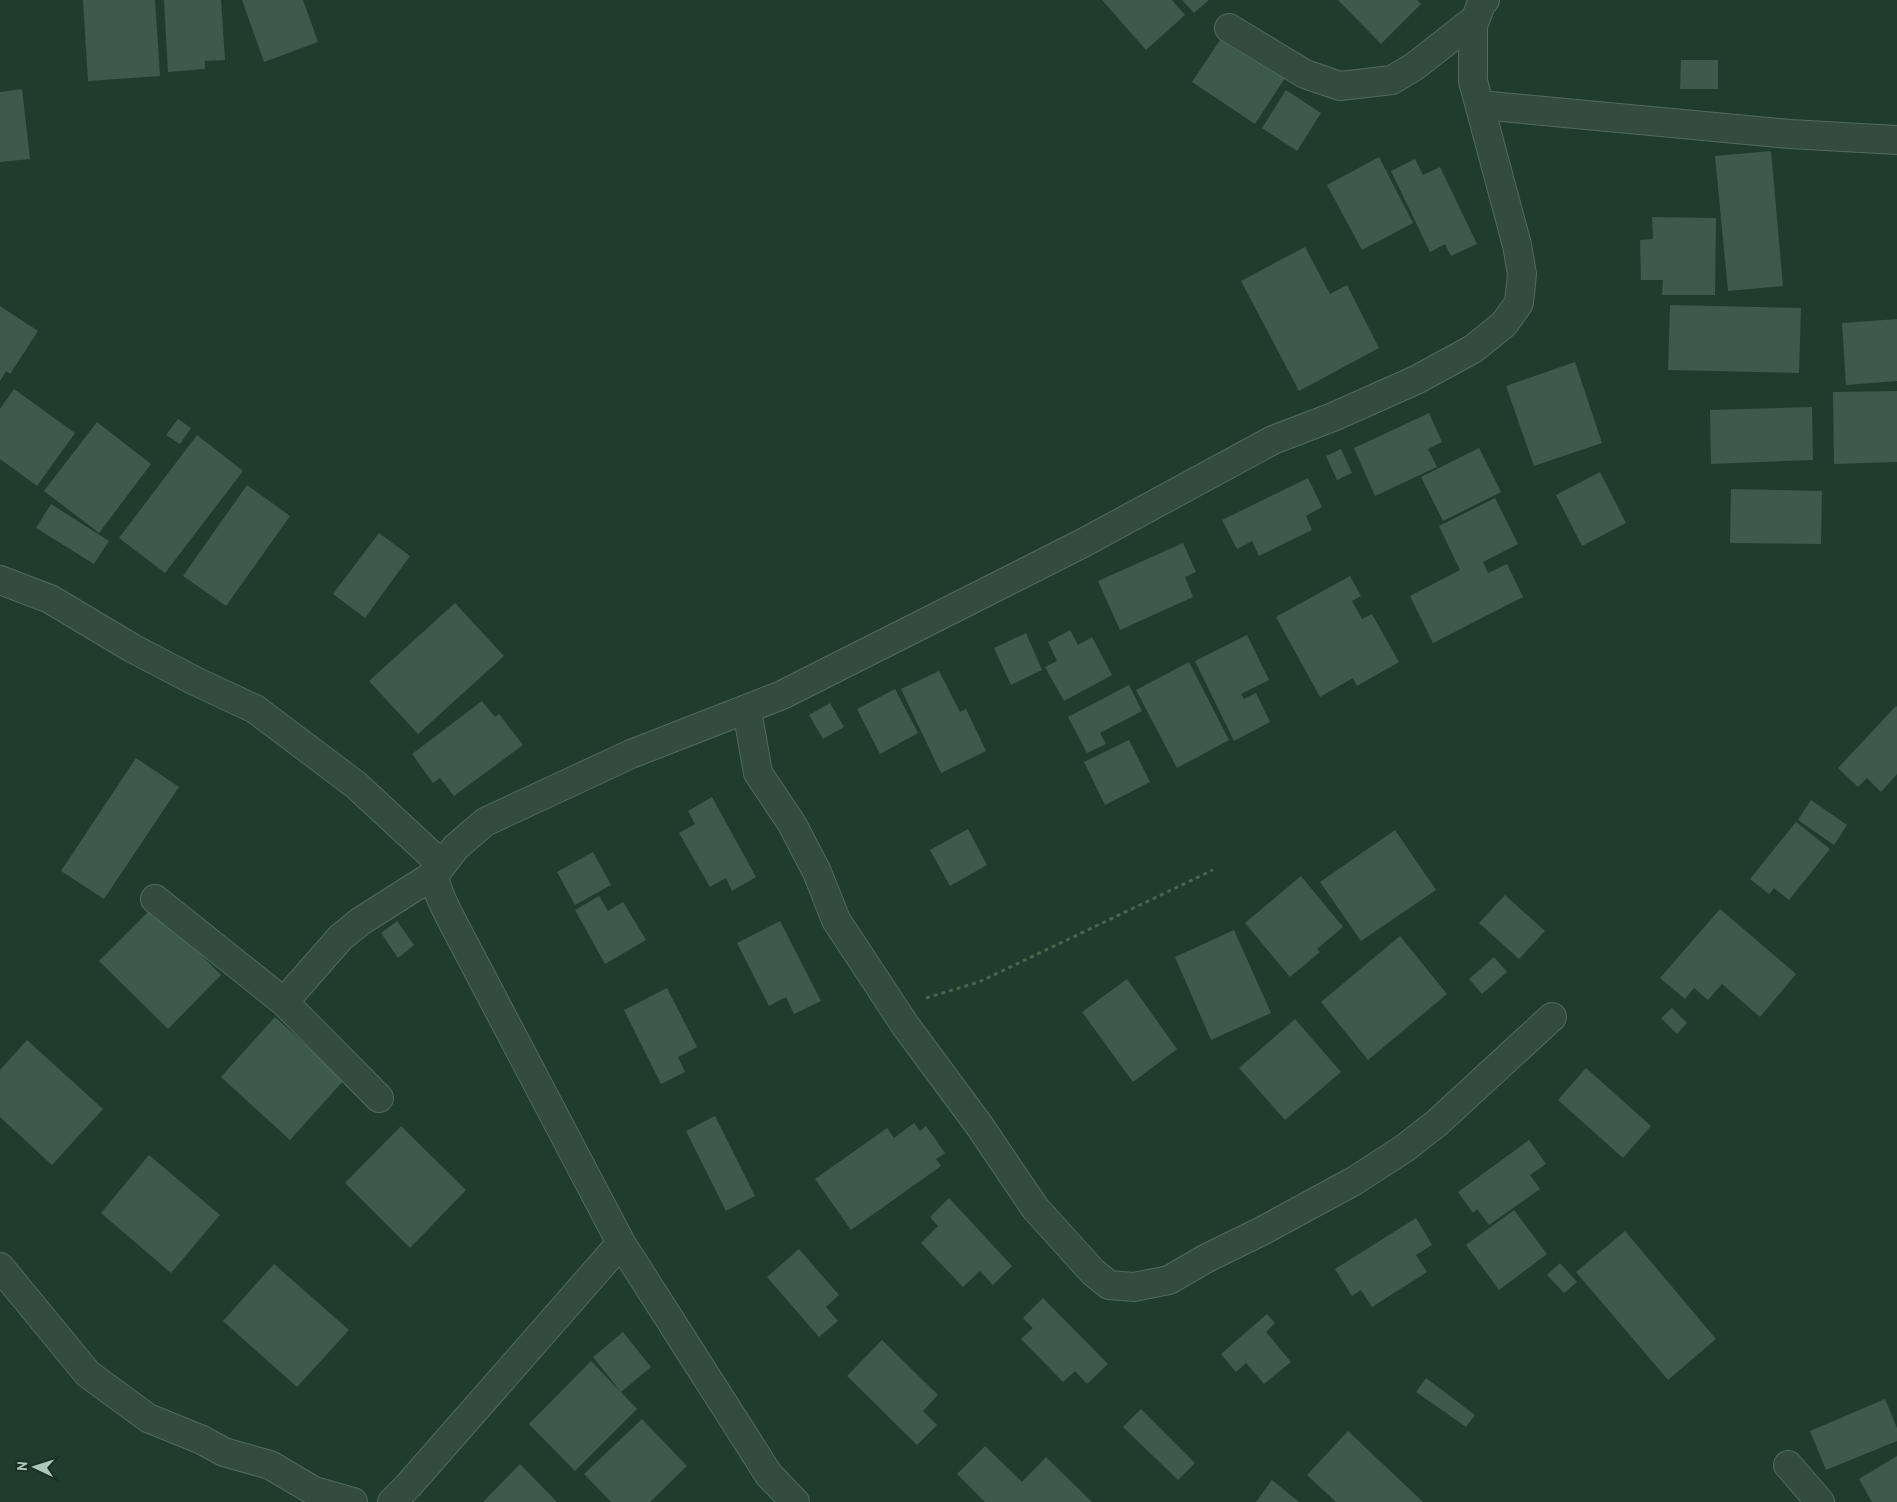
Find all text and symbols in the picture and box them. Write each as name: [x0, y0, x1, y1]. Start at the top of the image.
north arrow: [10, 1442, 60, 1492]
text: N: [13, 1461, 31, 1471]

